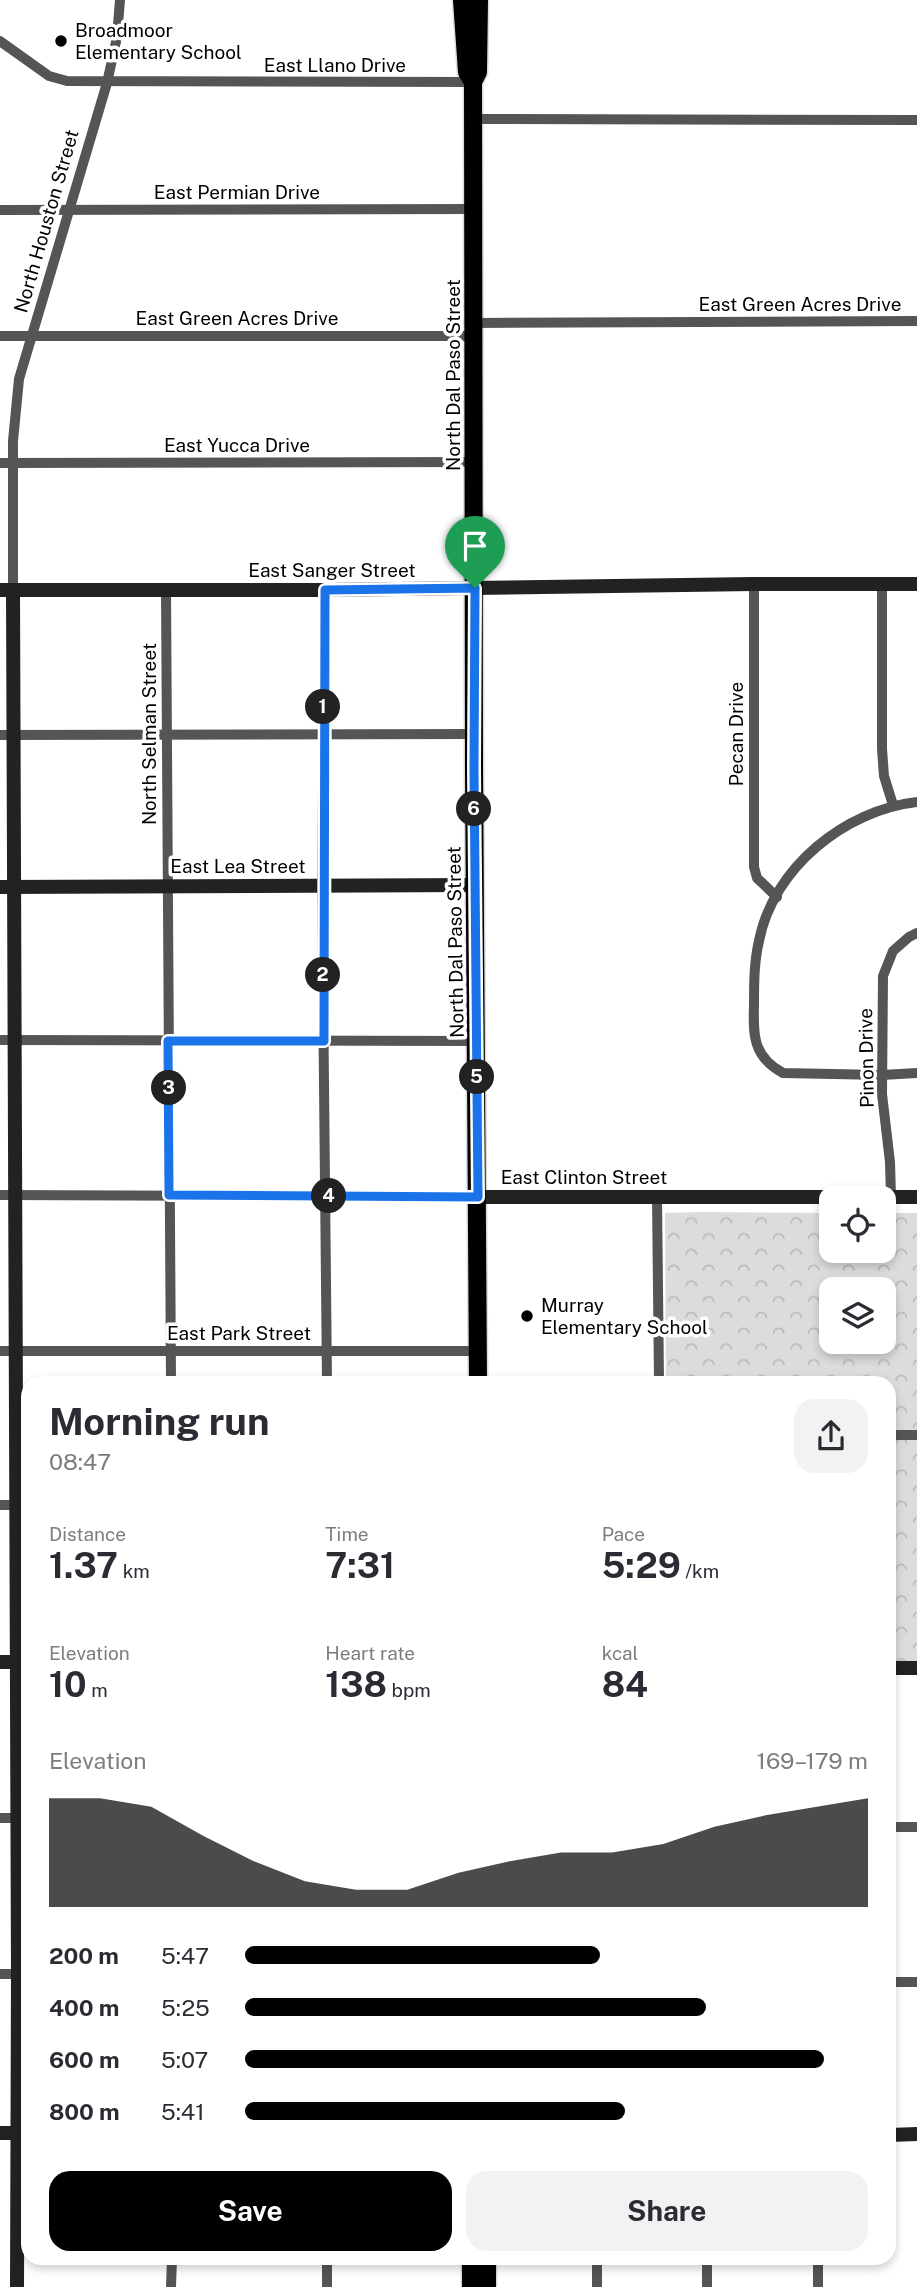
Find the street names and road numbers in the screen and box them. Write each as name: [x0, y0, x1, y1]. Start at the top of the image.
street label: East Llano Drive: [264, 54, 406, 76]
street label: North Houston Street: [9, 127, 83, 315]
street label: East Permian Drive: [154, 181, 320, 203]
street label: North Dal Paso Street: [442, 279, 464, 471]
street label: East Green Acres Drive: [699, 293, 901, 315]
street label: East Green Acres Drive: [136, 307, 338, 329]
street label: East Yucca Drive: [164, 434, 310, 456]
street label: East Sanger Street: [248, 559, 416, 581]
street label: North Selman Street: [138, 643, 160, 825]
street label: Pecan Drive: [725, 682, 747, 786]
street label: North Dal Paso Street: [442, 846, 468, 1038]
street label: East Lea Street: [170, 855, 306, 877]
street label: Pinon Drive: [854, 1008, 878, 1108]
street label: East Clinton Street: [501, 1166, 667, 1188]
street label: East Park Street: [167, 1322, 311, 1344]

